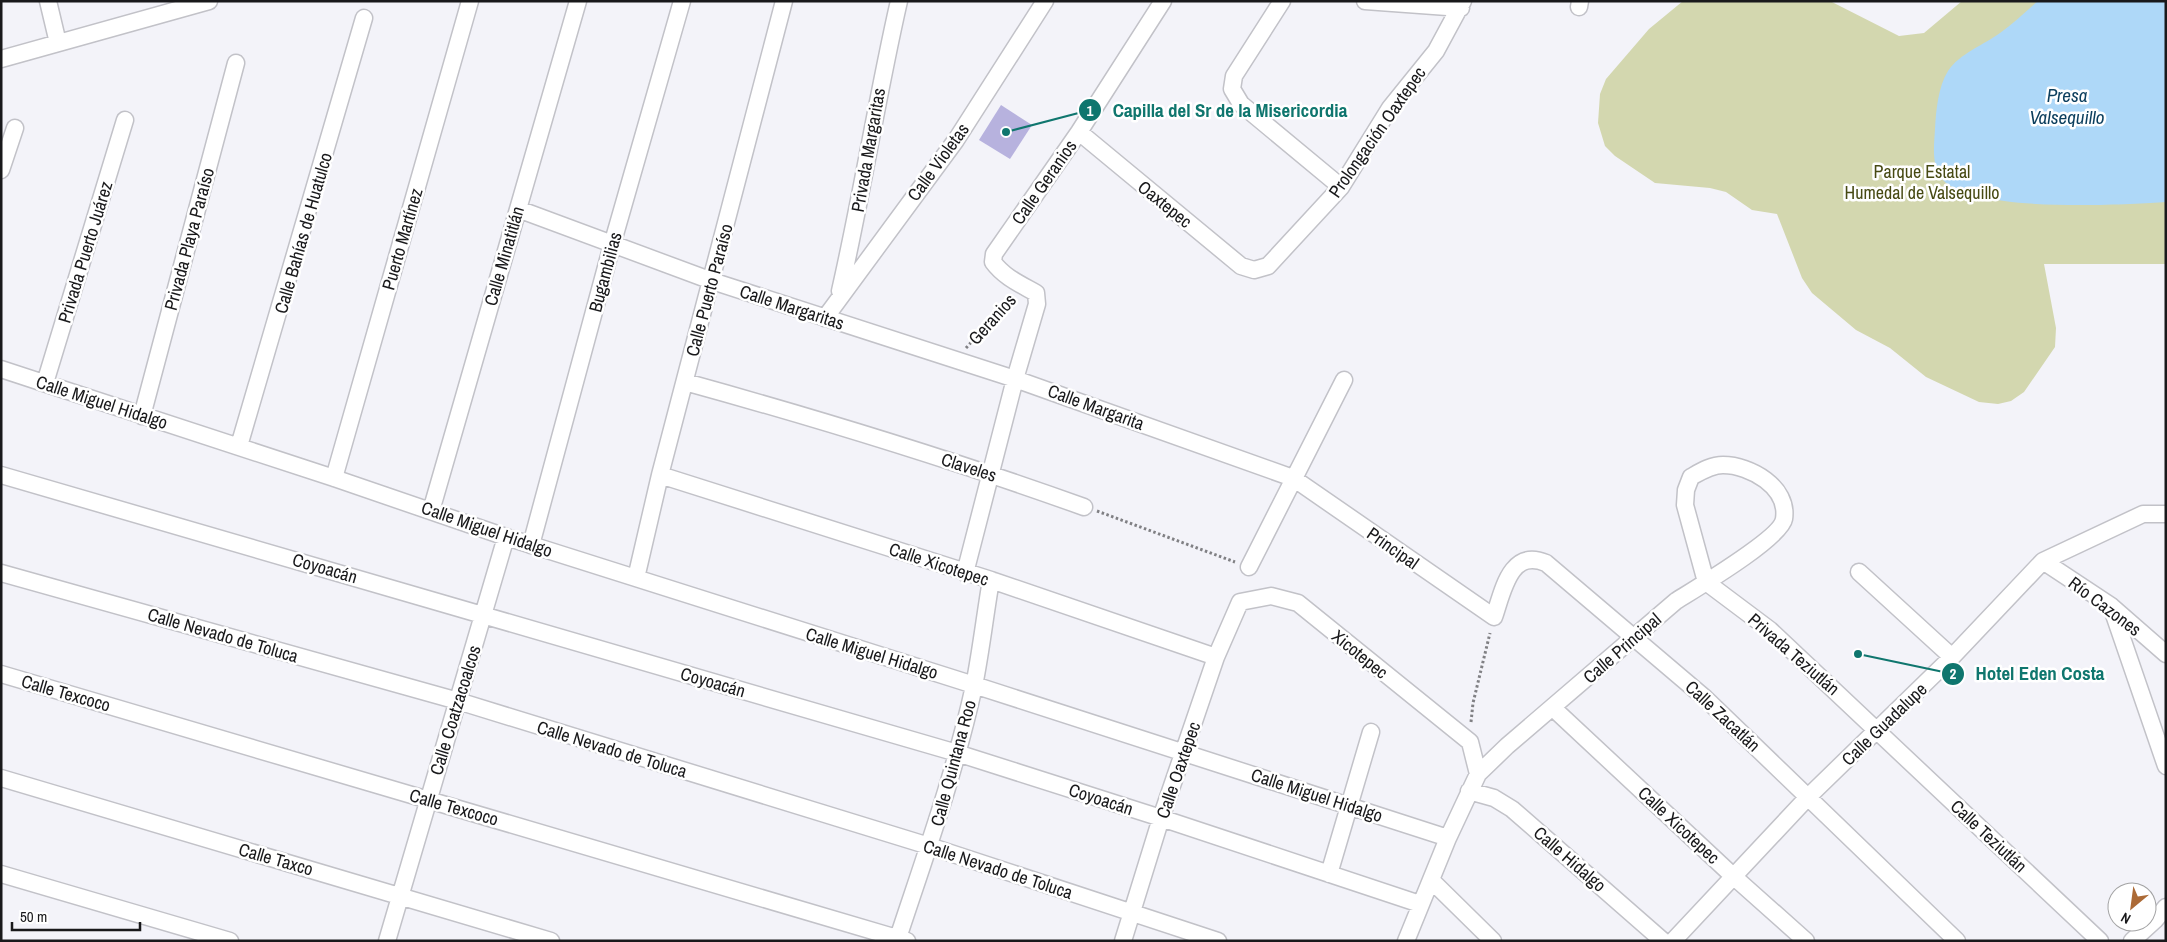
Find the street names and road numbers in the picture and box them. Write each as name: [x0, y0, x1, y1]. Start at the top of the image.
street label: Prolongación Oaxtepec: [1323, 62, 1431, 202]
street label: Privada Margaritas: [845, 86, 891, 214]
street label: Calle Violetas: [901, 118, 975, 206]
street label: Calle Geranios: [1006, 135, 1082, 229]
street label: Calle Bahías de Huatulco: [268, 149, 338, 317]
street label: Privada Playa Paraíso: [158, 165, 220, 313]
street label: Oaxtepec: [1133, 174, 1197, 234]
street label: Privada Puerto Juárez: [52, 178, 118, 326]
street label: Puerto Martínez: [376, 185, 428, 293]
street label: Calle Minatitlán: [478, 203, 530, 309]
street label: Calle Puerto Paraíso: [679, 221, 739, 359]
street label: Bugambilias: [582, 229, 628, 315]
street label: Calle Margaritas: [737, 278, 847, 336]
street label: Geranios: [962, 288, 1022, 350]
street label: Calle Miguel Hidalgo: [33, 369, 171, 435]
street label: Calle Margarita: [1044, 378, 1148, 436]
street label: Claveles: [938, 446, 1000, 488]
street label: Calle Miguel Hidalgo: [418, 495, 556, 563]
street label: Principal: [1362, 521, 1424, 575]
street label: Calle Xicotepec: [886, 536, 992, 592]
street label: Coyoacán: [290, 547, 360, 589]
street label: Río Cazones: [2063, 570, 2147, 642]
street label: Calle Nevado de Toluca: [145, 602, 301, 668]
street label: Calle Principal: [1578, 607, 1666, 689]
street label: Privada Teziutlán: [1743, 607, 1845, 701]
street label: Calle Miguel Hidalgo: [803, 621, 941, 685]
street label: Xicotepec: [1327, 624, 1393, 684]
street label: Calle Coatzacoalcos: [423, 642, 487, 778]
street label: Coyoacán: [678, 661, 748, 703]
street label: Calle Texcoco: [19, 668, 113, 718]
street label: Calle Zacatlán: [1680, 675, 1766, 757]
street label: Calle Guadalupe: [1836, 677, 1932, 771]
street label: Calle Quintana Roo: [924, 697, 982, 829]
street label: Calle Nevado de Toluca: [534, 714, 690, 784]
street label: Calle Oaxtepec: [1150, 718, 1206, 822]
street label: Calle Miguel Hidalgo: [1248, 762, 1386, 828]
street label: Coyoacán: [1066, 777, 1136, 821]
street label: Calle Xicotepec: [1633, 781, 1725, 869]
street label: Calle Texcoco: [407, 782, 501, 832]
street label: Calle Teziutlán: [1945, 794, 2033, 878]
street label: Calle Hidalgo: [1528, 820, 1612, 898]
street label: Calle Nevado de Toluca: [920, 833, 1076, 905]
street label: Calle Taxco: [236, 836, 316, 882]

